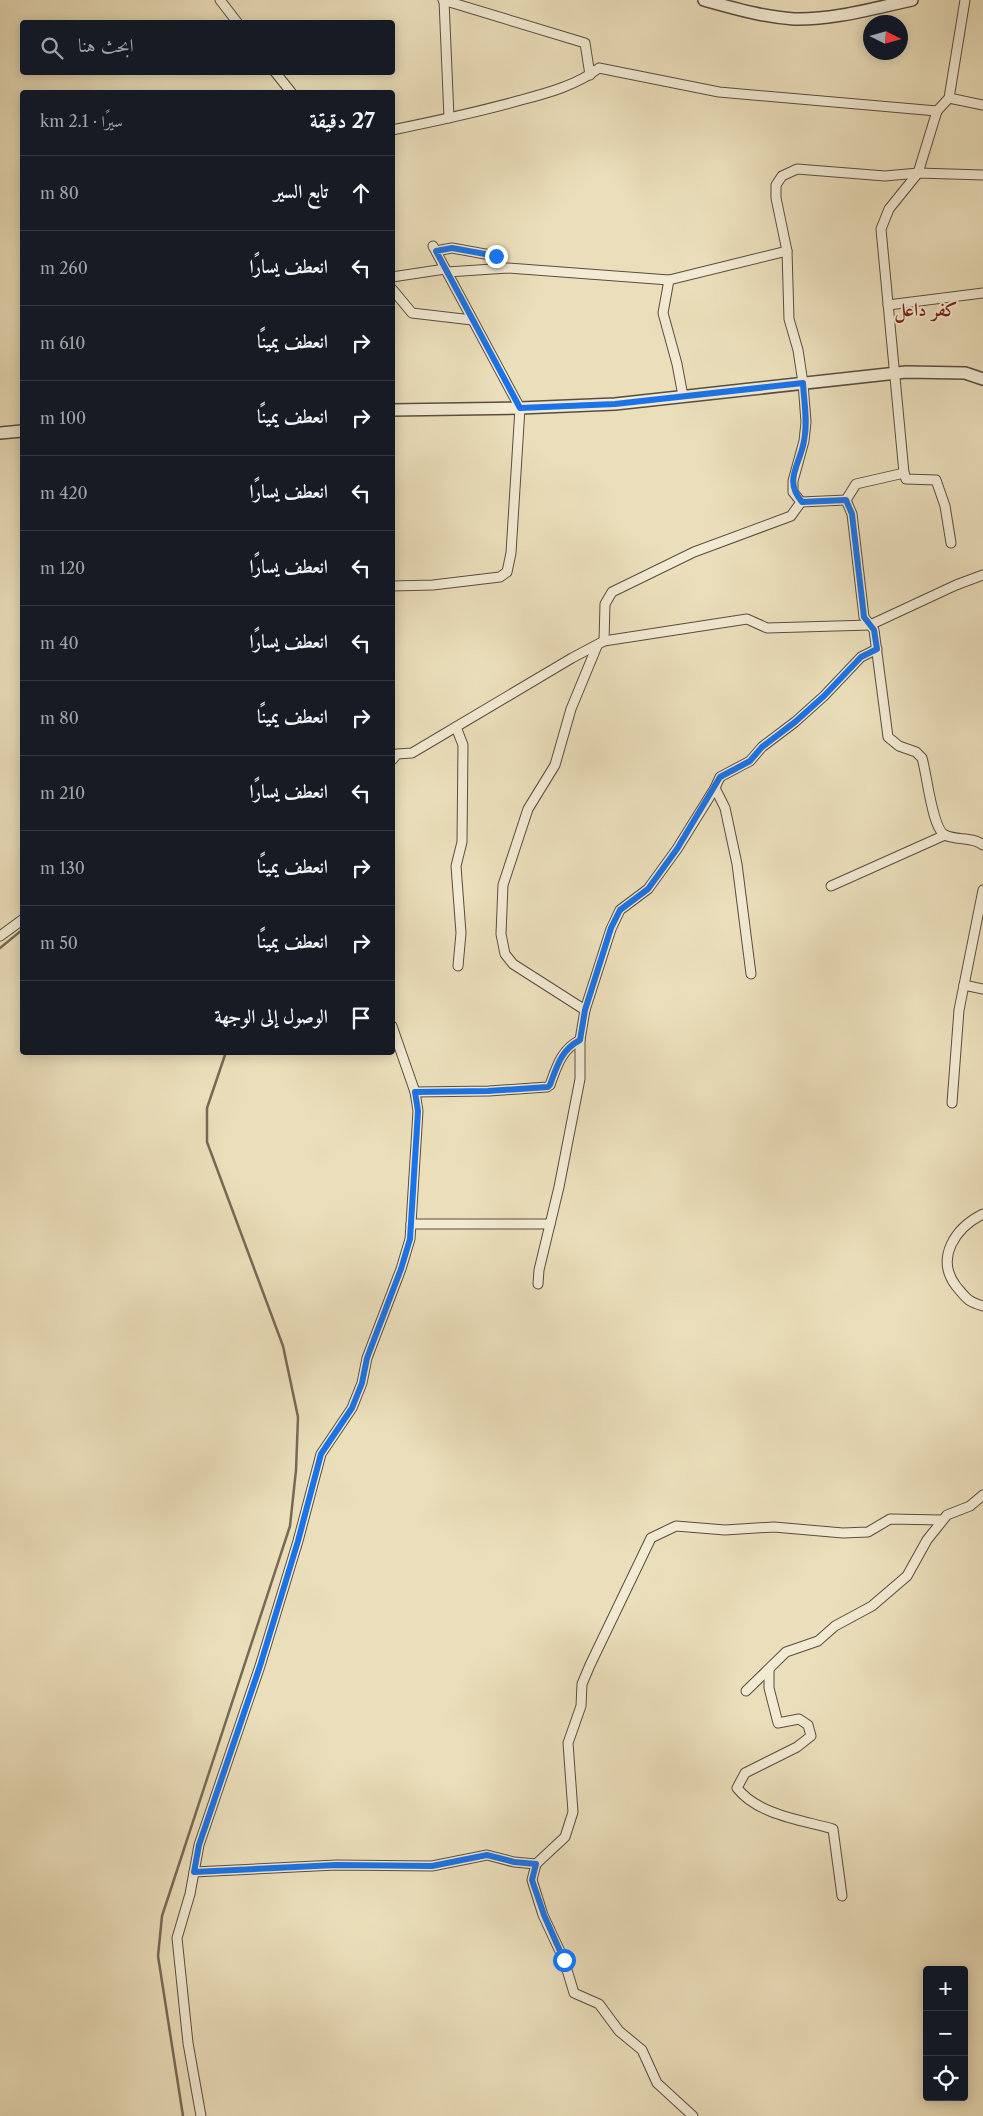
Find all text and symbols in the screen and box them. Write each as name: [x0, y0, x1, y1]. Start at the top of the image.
north arrow: [863, 15, 908, 60]
search box: [20, 20, 395, 75]
icon: search: [38, 34, 66, 62]
text: ابحث هنا: [78, 34, 134, 57]
text: 27 دقيقة: [310, 108, 375, 133]
text: سيرًا · 2.1 km: [40, 111, 123, 131]
icon: ahead: [347, 179, 375, 207]
text: تابع السير: [274, 180, 328, 203]
text: 80 m: [40, 183, 79, 203]
route end: [485, 245, 508, 268]
icon: left: [347, 254, 375, 282]
text: انعطف يسارًا: [249, 255, 328, 278]
text: 260 m: [40, 258, 88, 278]
district label: كفر داعل: [894, 298, 958, 323]
icon: right: [347, 329, 375, 357]
text: انعطف يمينًا: [257, 330, 328, 353]
text: 610 m: [40, 333, 85, 353]
icon: right: [347, 404, 375, 432]
text: انعطف يمينًا: [257, 405, 328, 428]
text: 100 m: [40, 408, 86, 428]
icon: left: [347, 479, 375, 507]
text: انعطف يسارًا: [249, 480, 328, 503]
text: 420 m: [40, 483, 88, 503]
icon: left: [347, 554, 375, 582]
text: انعطف يسارًا: [249, 555, 328, 578]
text: 120 m: [40, 558, 85, 578]
icon: left: [347, 629, 375, 657]
text: انعطف يسارًا: [249, 630, 328, 653]
text: 40 m: [40, 633, 79, 653]
icon: right: [347, 704, 375, 732]
text: انعطف يمينًا: [257, 705, 328, 728]
text: 80 m: [40, 708, 79, 728]
icon: left: [347, 779, 375, 807]
text: انعطف يسارًا: [249, 780, 328, 803]
text: 210 m: [40, 783, 85, 803]
icon: right: [347, 854, 375, 882]
text: انعطف يمينًا: [257, 855, 328, 878]
text: 130 m: [40, 858, 85, 878]
icon: right: [347, 929, 375, 957]
text: انعطف يمينًا: [257, 930, 328, 953]
text: 50 m: [40, 933, 78, 953]
icon: arrive: [347, 1004, 375, 1032]
text: الوصول إلى الوجهة: [214, 1005, 328, 1028]
route start: [553, 1949, 576, 1972]
map controls: [923, 1966, 968, 2101]
button: +: [923, 1966, 968, 2011]
button: −: [923, 2011, 968, 2056]
button: locate: [923, 2056, 968, 2101]

